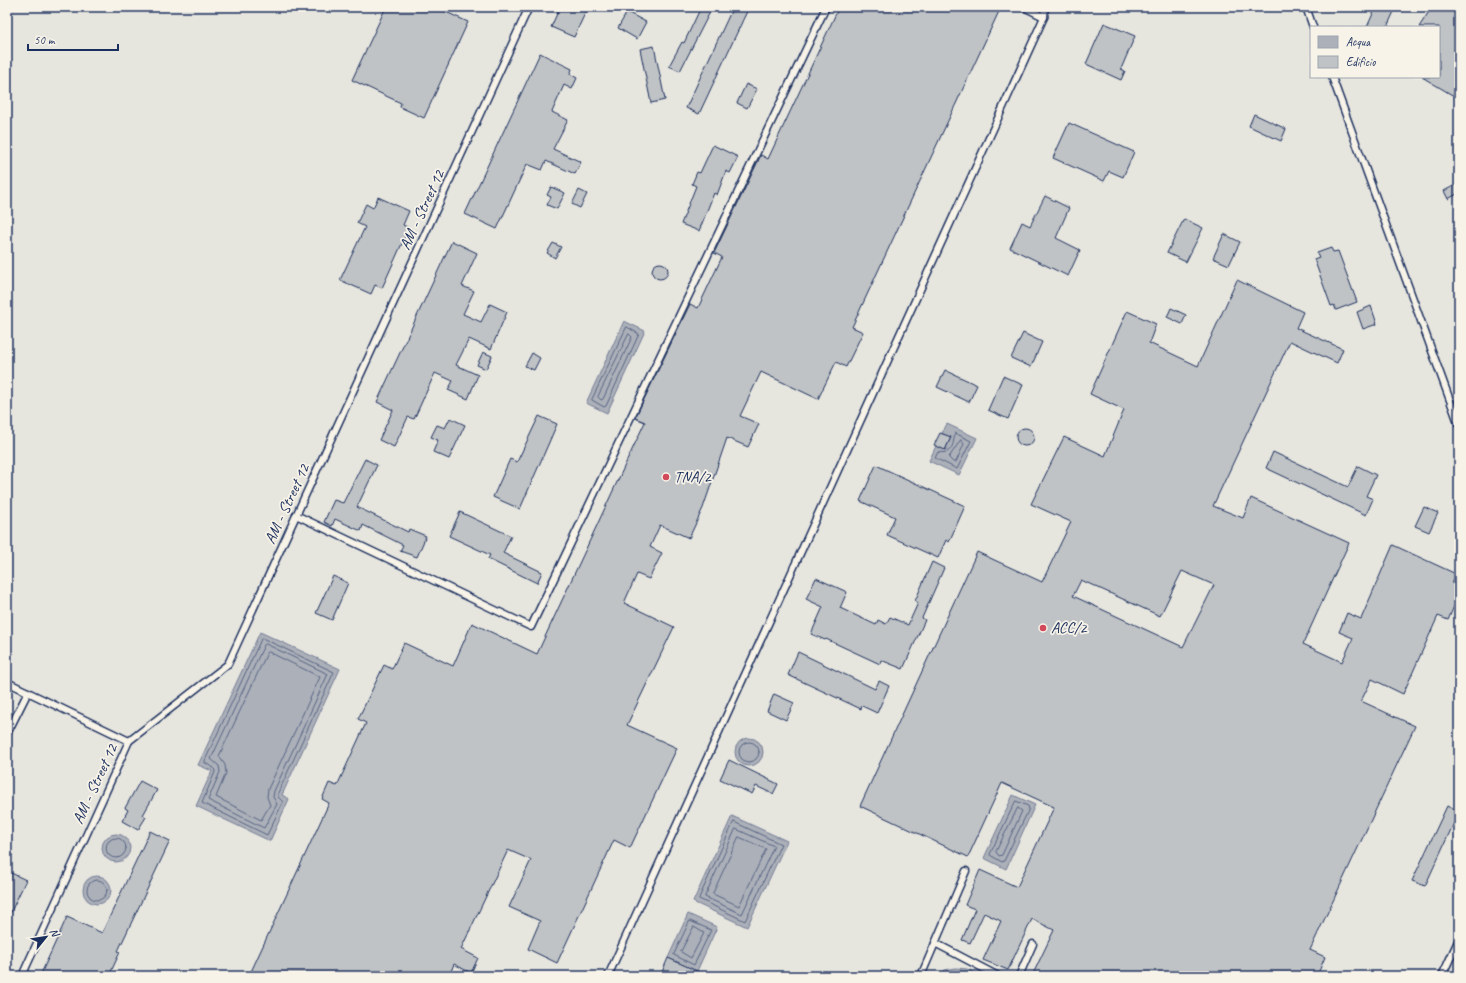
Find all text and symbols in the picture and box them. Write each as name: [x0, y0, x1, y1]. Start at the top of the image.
scale bar: [28, 26, 118, 52]
legend: [1310, 26, 1440, 78]
text: 50 m: [34, 32, 56, 48]
text: Acqua: [1346, 34, 1371, 50]
text: Edificio: [1346, 54, 1376, 70]
street label: AM - Street 12: [395, 165, 450, 253]
street label: AM - Street 12: [260, 459, 315, 547]
place label: TNA/2: [674, 467, 713, 487]
marker: TNA/2: [661, 472, 671, 482]
place label: ACC/2: [1051, 618, 1088, 638]
marker: ACC/2: [1038, 623, 1048, 633]
street label: AM - Street 12: [68, 739, 123, 827]
north arrow: [26, 917, 66, 957]
text: N: [47, 926, 64, 940]

